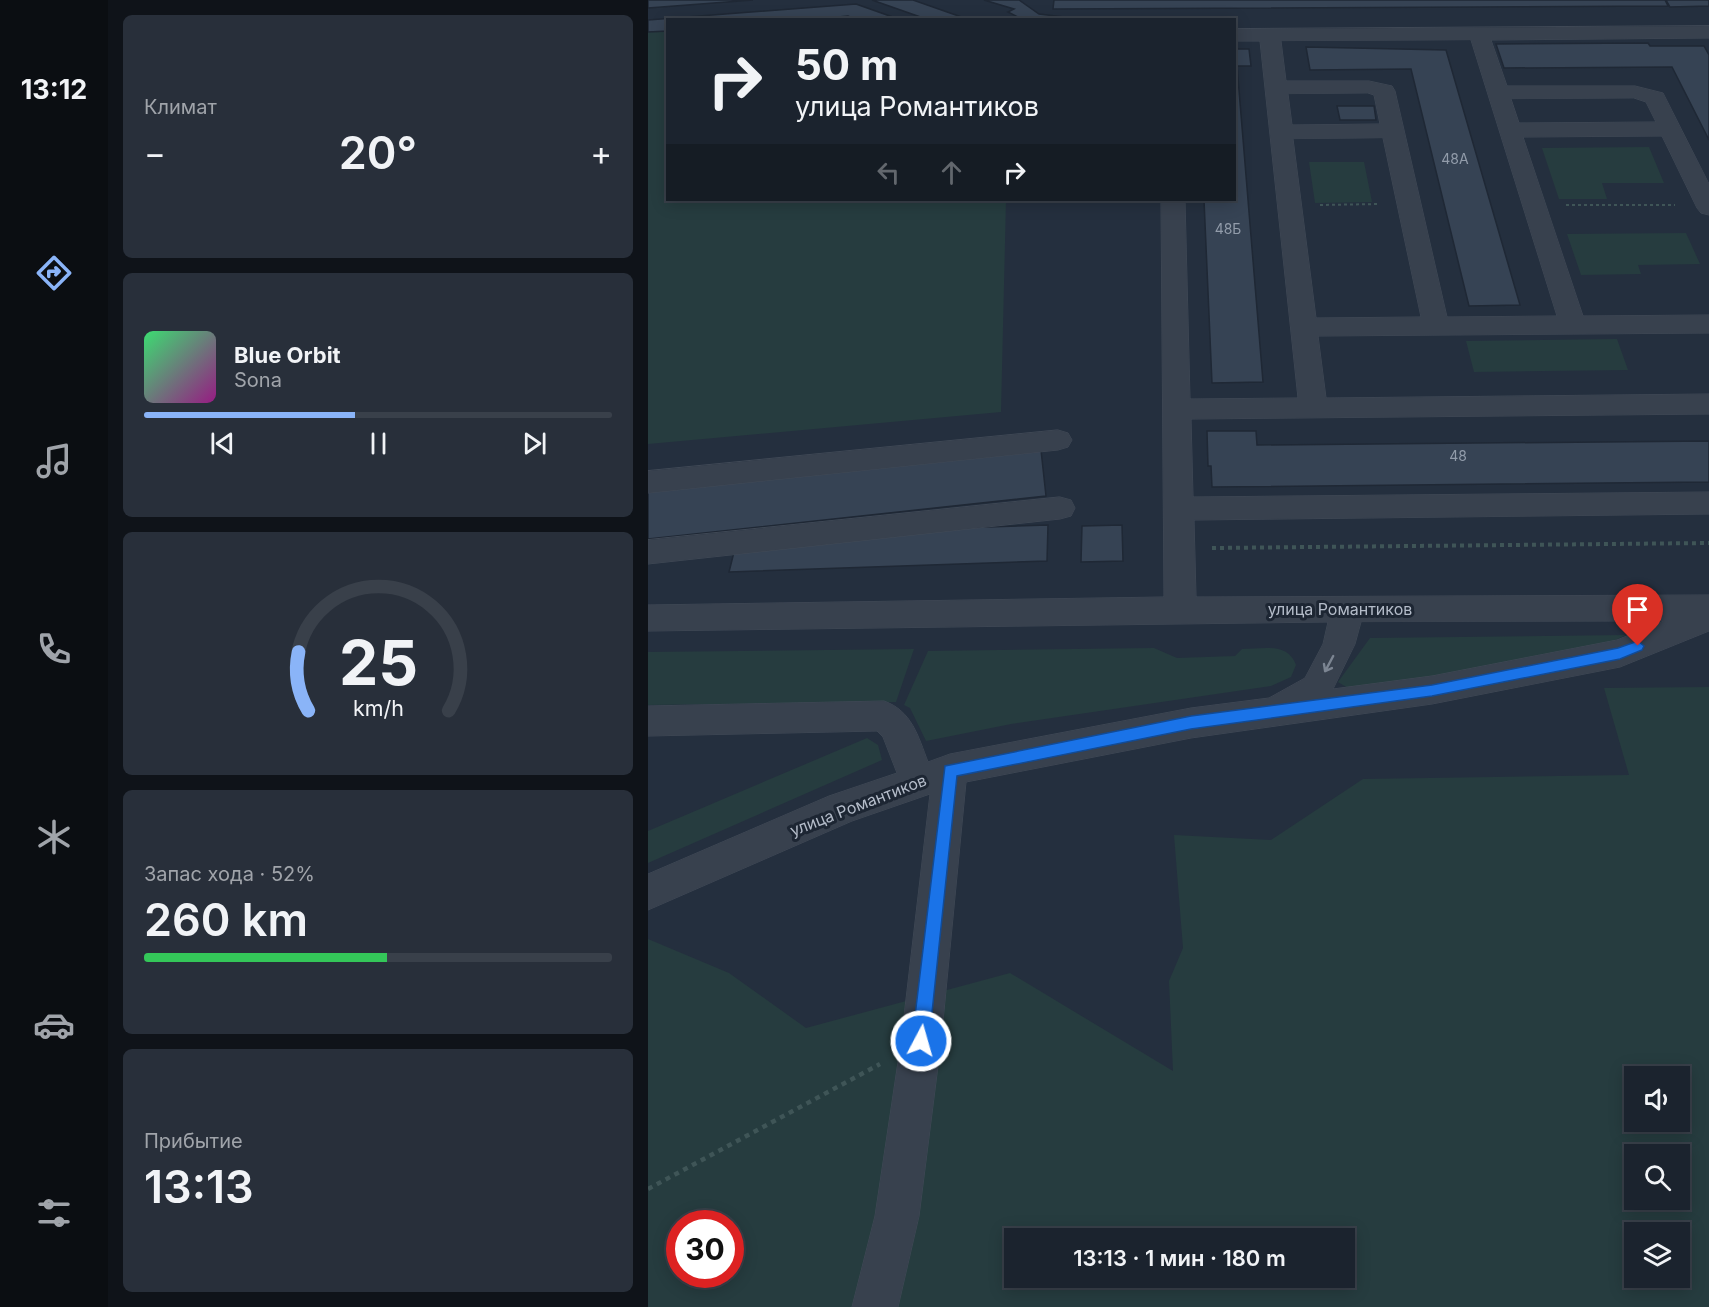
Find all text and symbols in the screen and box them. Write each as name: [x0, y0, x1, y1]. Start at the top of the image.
text: 50 m: [795, 39, 898, 90]
icon: right: [696, 42, 774, 120]
text: 13:12: [21, 73, 87, 106]
text: улица Романтиков: [795, 90, 1039, 123]
text: Климат: [144, 95, 217, 119]
text: 20°: [339, 125, 417, 180]
text: −: [144, 133, 166, 173]
text: +: [590, 133, 612, 173]
house number: 48А: [1441, 150, 1469, 167]
icon: left: [872, 156, 905, 189]
icon: ahead: [935, 156, 968, 189]
icon: right: [998, 156, 1031, 189]
house number: 48Б: [1215, 220, 1241, 237]
icon: directions: [33, 252, 75, 294]
text: Blue Orbit: [234, 342, 341, 368]
text: Sona: [234, 368, 282, 392]
icon: previous: [206, 427, 239, 460]
icon: pause: [362, 427, 395, 460]
icon: next: [518, 427, 551, 460]
icon: music: [33, 440, 75, 482]
house number: 48: [1449, 447, 1467, 464]
pin: [1612, 584, 1663, 646]
icon: arrive: [1621, 593, 1654, 626]
street label: улица Романтиков: [1268, 599, 1412, 619]
text: 25: [338, 625, 418, 700]
icon: phone: [33, 628, 75, 670]
one-way arrow: [1323, 655, 1334, 673]
text: km/h: [353, 695, 403, 721]
street label: улица Романтиков: [787, 770, 929, 840]
icon: climate: [33, 816, 75, 858]
text: Запас хода · 52%: [144, 862, 315, 886]
text: 260 km: [144, 892, 308, 947]
icon: car: [33, 1004, 75, 1046]
position arrow: [889, 1009, 953, 1073]
map controls: [1624, 1066, 1690, 1288]
button: sound: [1624, 1066, 1690, 1132]
text: Прибытие: [144, 1129, 243, 1153]
button: search: [1624, 1144, 1690, 1210]
text: 13:13: [144, 1159, 254, 1214]
icon: filters: [33, 1192, 75, 1234]
speed limit sign: 30: [666, 1210, 744, 1288]
button: layers: [1624, 1222, 1690, 1288]
text: 13:13 · 1 мин · 180 m: [1073, 1245, 1286, 1271]

